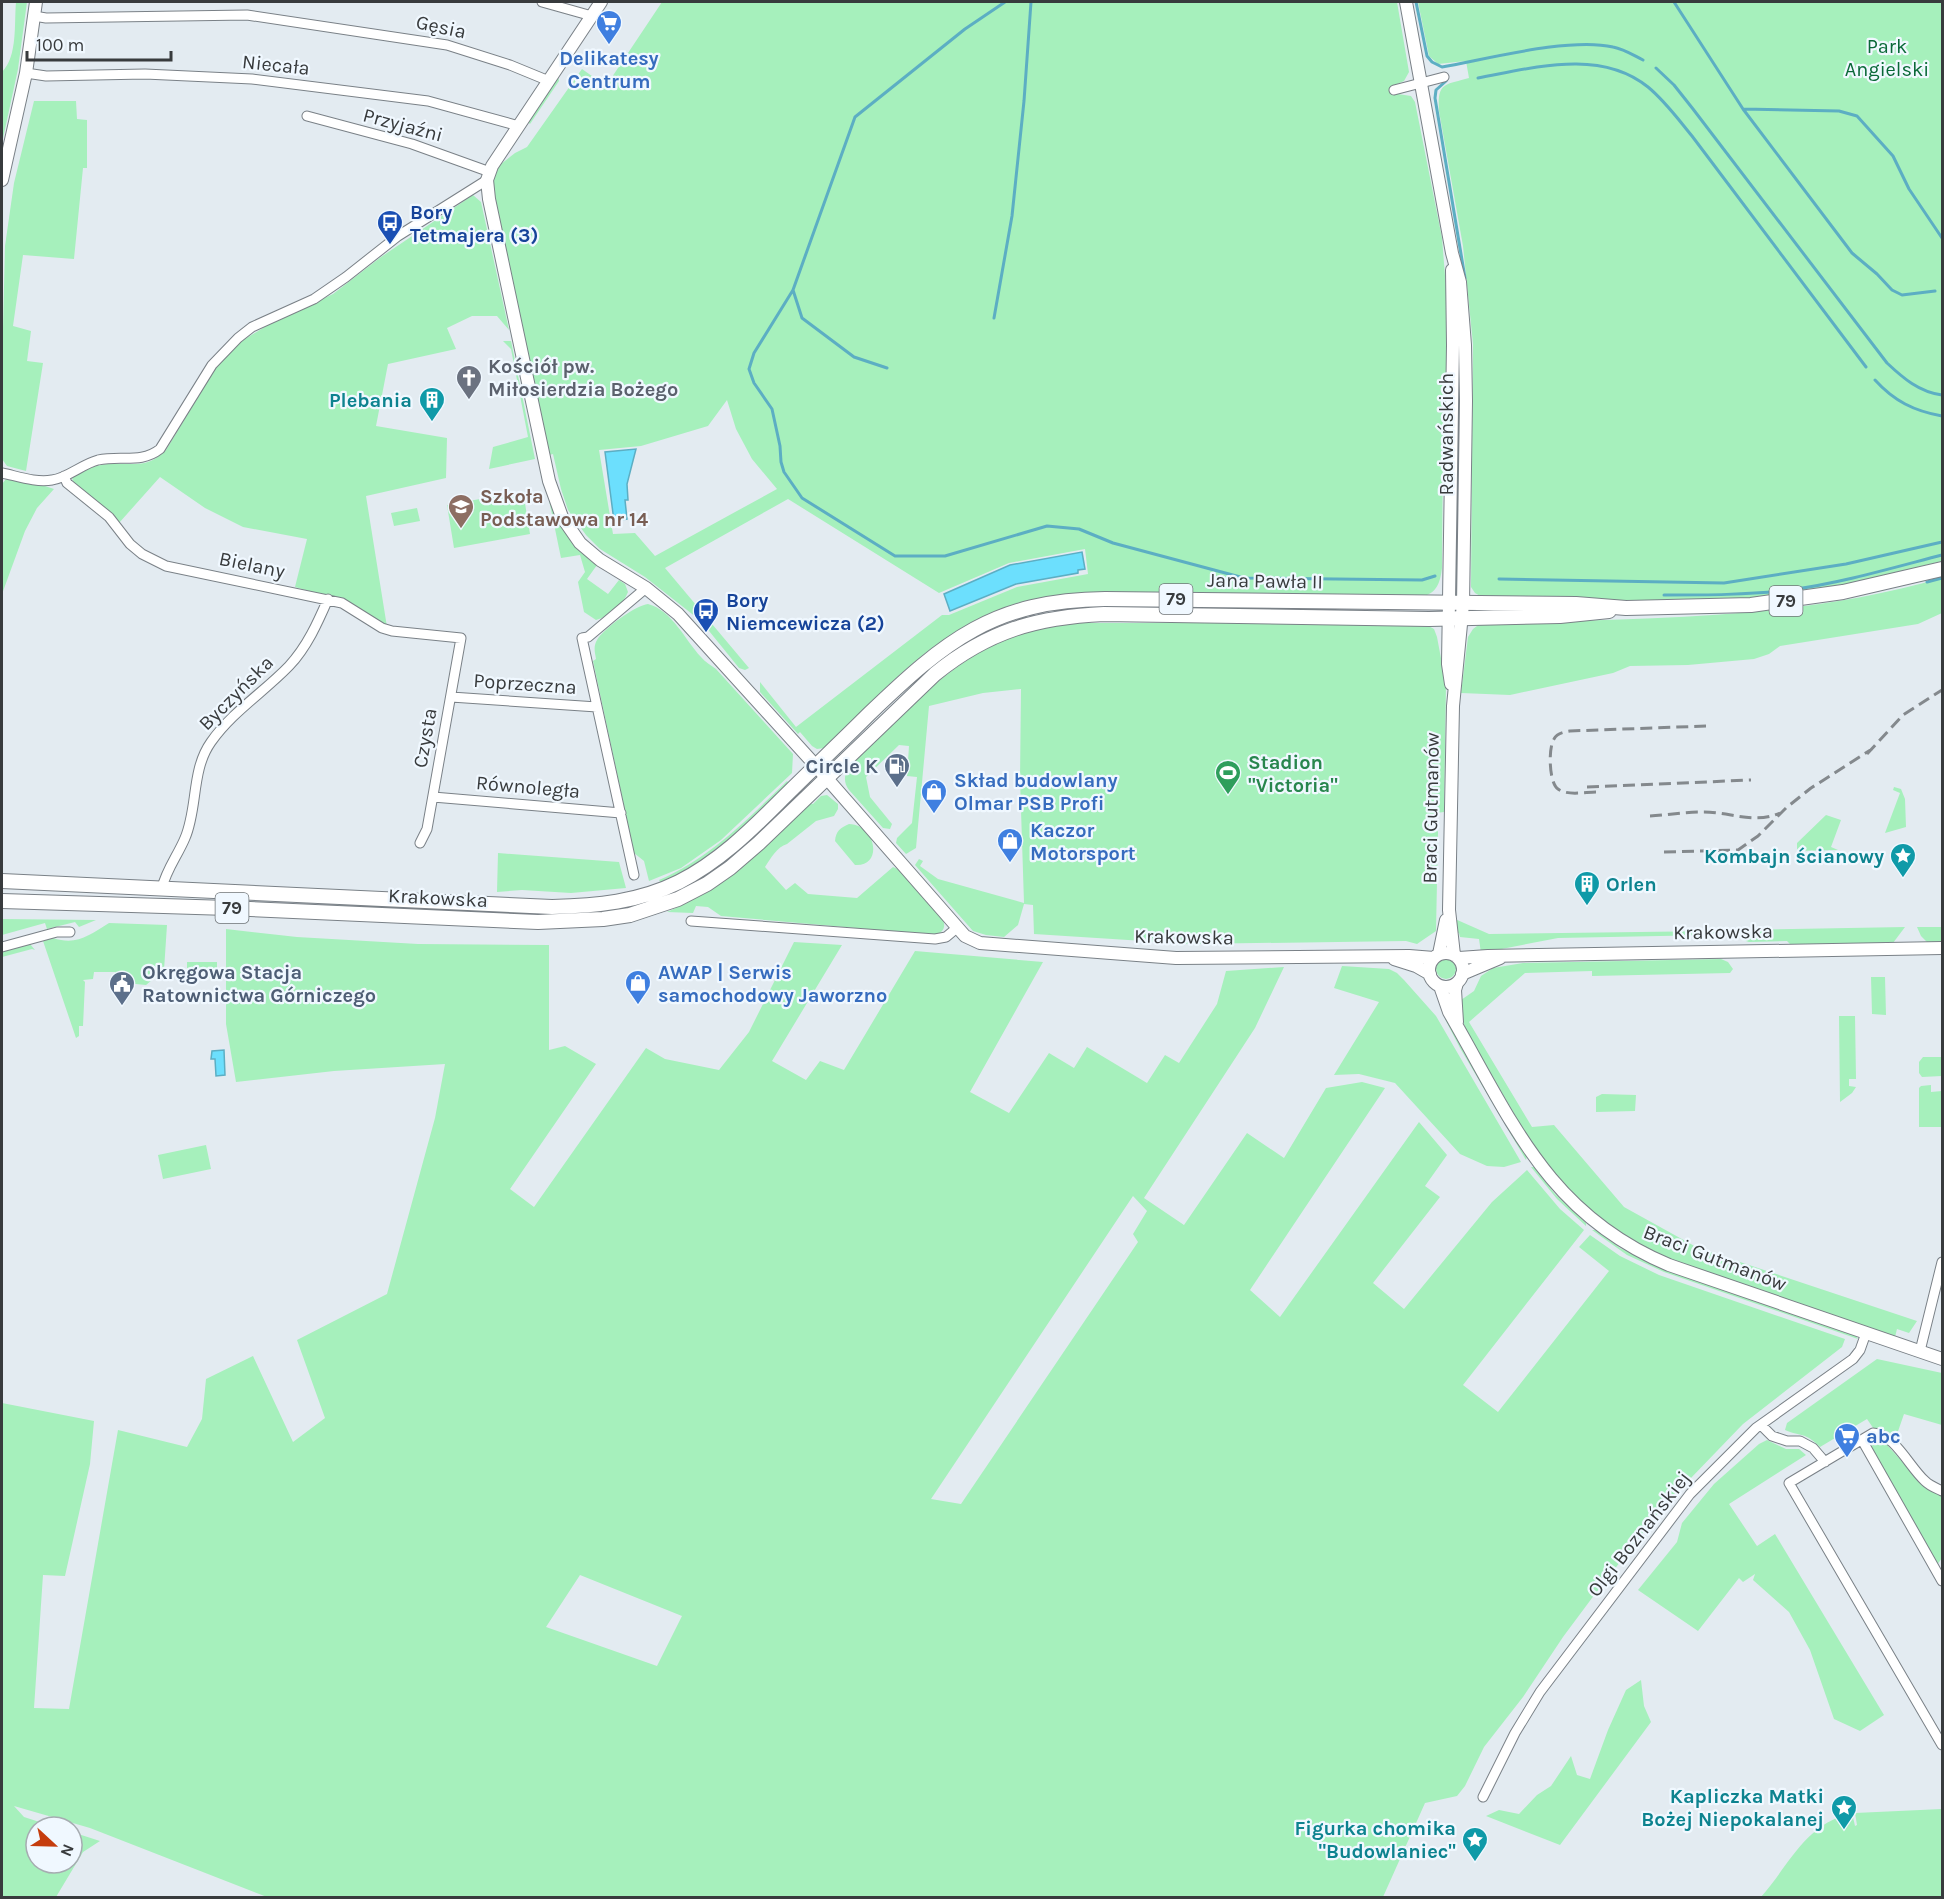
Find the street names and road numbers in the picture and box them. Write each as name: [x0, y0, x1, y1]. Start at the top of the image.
street label: Gęsia: [414, 10, 468, 44]
street label: Niecała: [241, 50, 311, 80]
street label: Przyjaźni: [360, 103, 446, 147]
street label: Radwańskich: [1435, 373, 1458, 495]
street label: Bielany: [217, 547, 287, 583]
street label: Jana Pawła II: [1207, 568, 1323, 594]
road number: 79: [1160, 584, 1192, 614]
road number: 79: [1770, 586, 1802, 616]
street label: Byczyńska: [194, 651, 278, 735]
street label: Poprzeczna: [473, 669, 577, 699]
street label: Czysta: [408, 706, 442, 770]
street label: Braci Gutmanów: [1418, 732, 1444, 884]
street label: Równoległa: [475, 771, 581, 803]
street label: Krakowska: [388, 884, 488, 912]
road number: 79: [216, 893, 248, 923]
street label: Krakowska: [1673, 920, 1773, 944]
street label: Krakowska: [1134, 925, 1234, 949]
street label: Braci Gutmanów: [1640, 1220, 1790, 1296]
street label: Olgi Boznańskiej: [1583, 1467, 1695, 1601]

